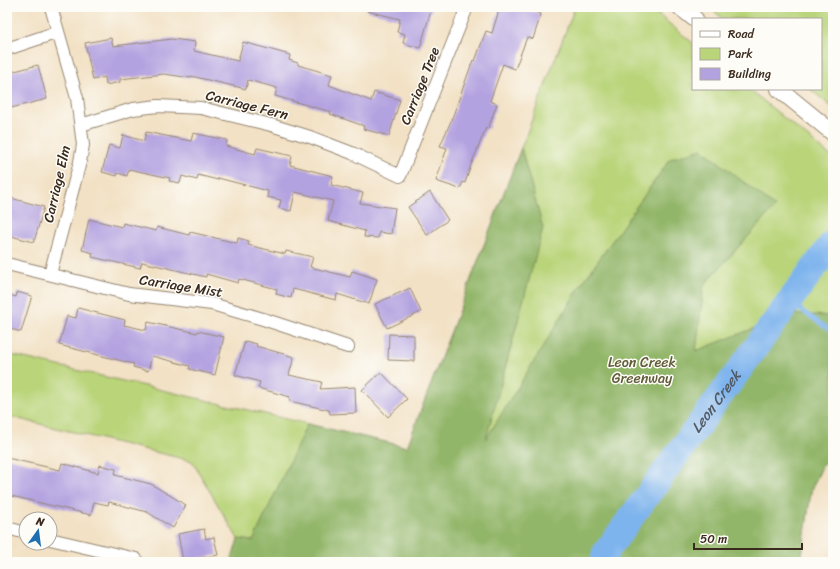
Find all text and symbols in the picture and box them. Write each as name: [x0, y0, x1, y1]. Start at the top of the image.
legend: [692, 18, 822, 90]
text: Road: [728, 23, 755, 45]
street label: Carriage Tree: [393, 43, 447, 129]
text: Park: [728, 43, 753, 65]
text: Building: [728, 63, 771, 85]
street label: Carriage Fern: [203, 83, 291, 127]
street label: Carriage Elm: [36, 143, 78, 225]
street label: Carriage Mist: [138, 267, 224, 305]
park label: Leon Creek Greenway: [608, 350, 676, 391]
water label: Leon Creek: [684, 364, 749, 439]
north arrow: [18, 511, 58, 551]
text: N: [33, 511, 47, 532]
scale bar: [694, 525, 802, 551]
text: 50 m: [700, 528, 727, 550]

